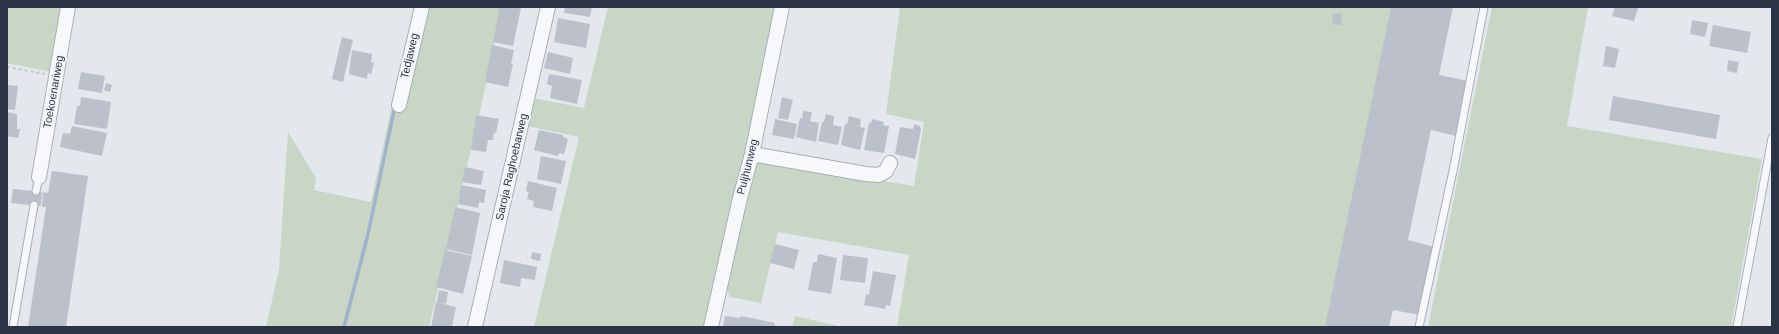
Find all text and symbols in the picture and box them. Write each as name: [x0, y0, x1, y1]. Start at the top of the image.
street label: Tedjaweg: [398, 32, 422, 80]
street label: Toekoenariweg: [41, 54, 67, 130]
street label: Saroja Raghoebarweg: [493, 112, 531, 222]
street label: Puljhunweg: [735, 138, 761, 196]

